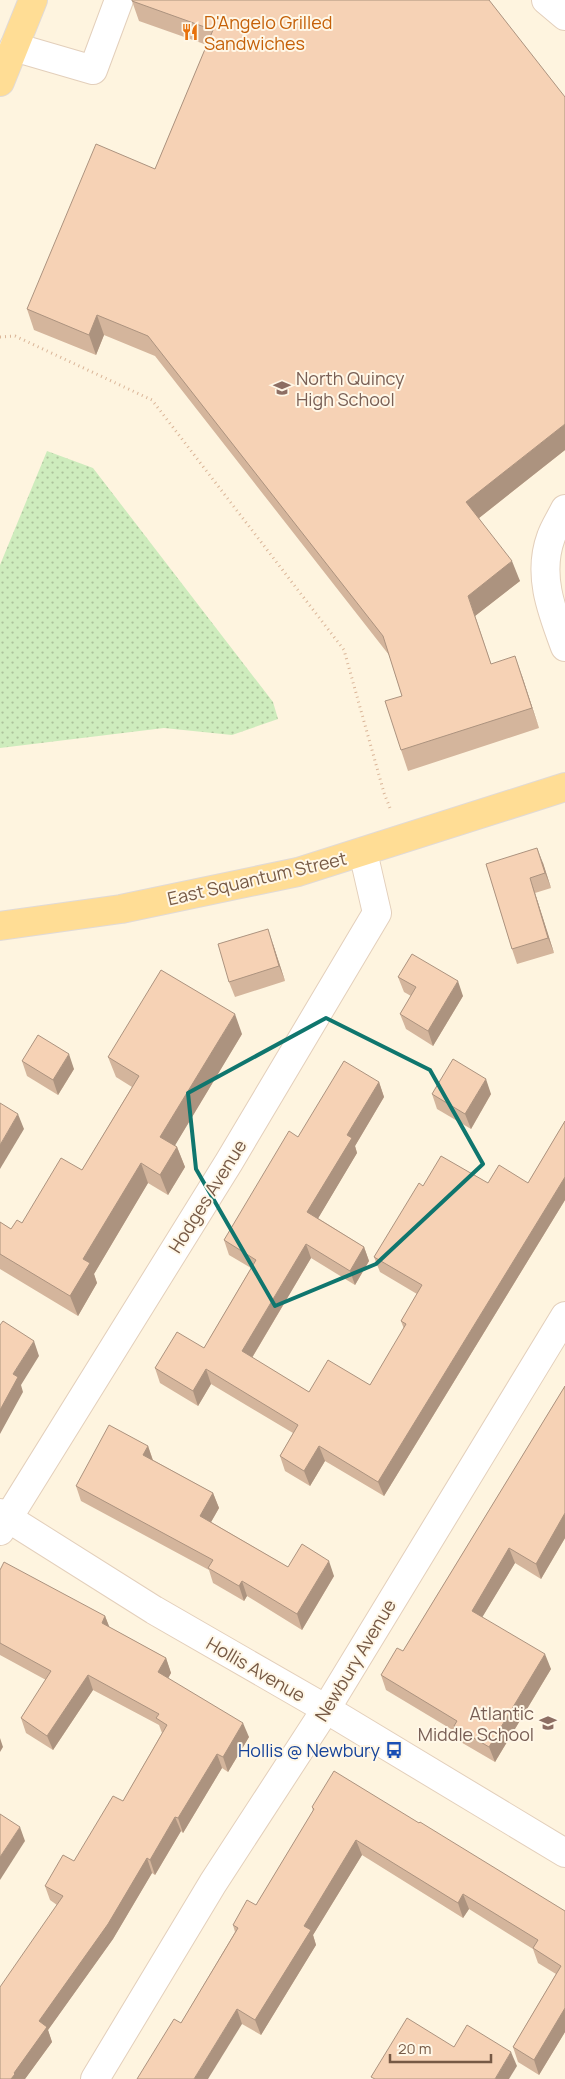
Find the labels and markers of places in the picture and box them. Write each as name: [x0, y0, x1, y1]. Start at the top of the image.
place label: D'Angelo Grilled Sandwiches: [204, 10, 332, 55]
restaurant icon: D'Angelo Grilled Sandwiches: [180, 22, 200, 42]
place label: North Quincy High School: [296, 366, 405, 411]
school or university icon: North Quincy High School: [272, 378, 292, 398]
place label: Atlantic Middle School: [418, 1701, 534, 1746]
school or university icon: Atlantic Middle School: [538, 1713, 558, 1733]
place label: Hollis @ Newbury: [238, 1738, 380, 1762]
bus stop icon: Hollis @ Newbury: [384, 1740, 404, 1760]

